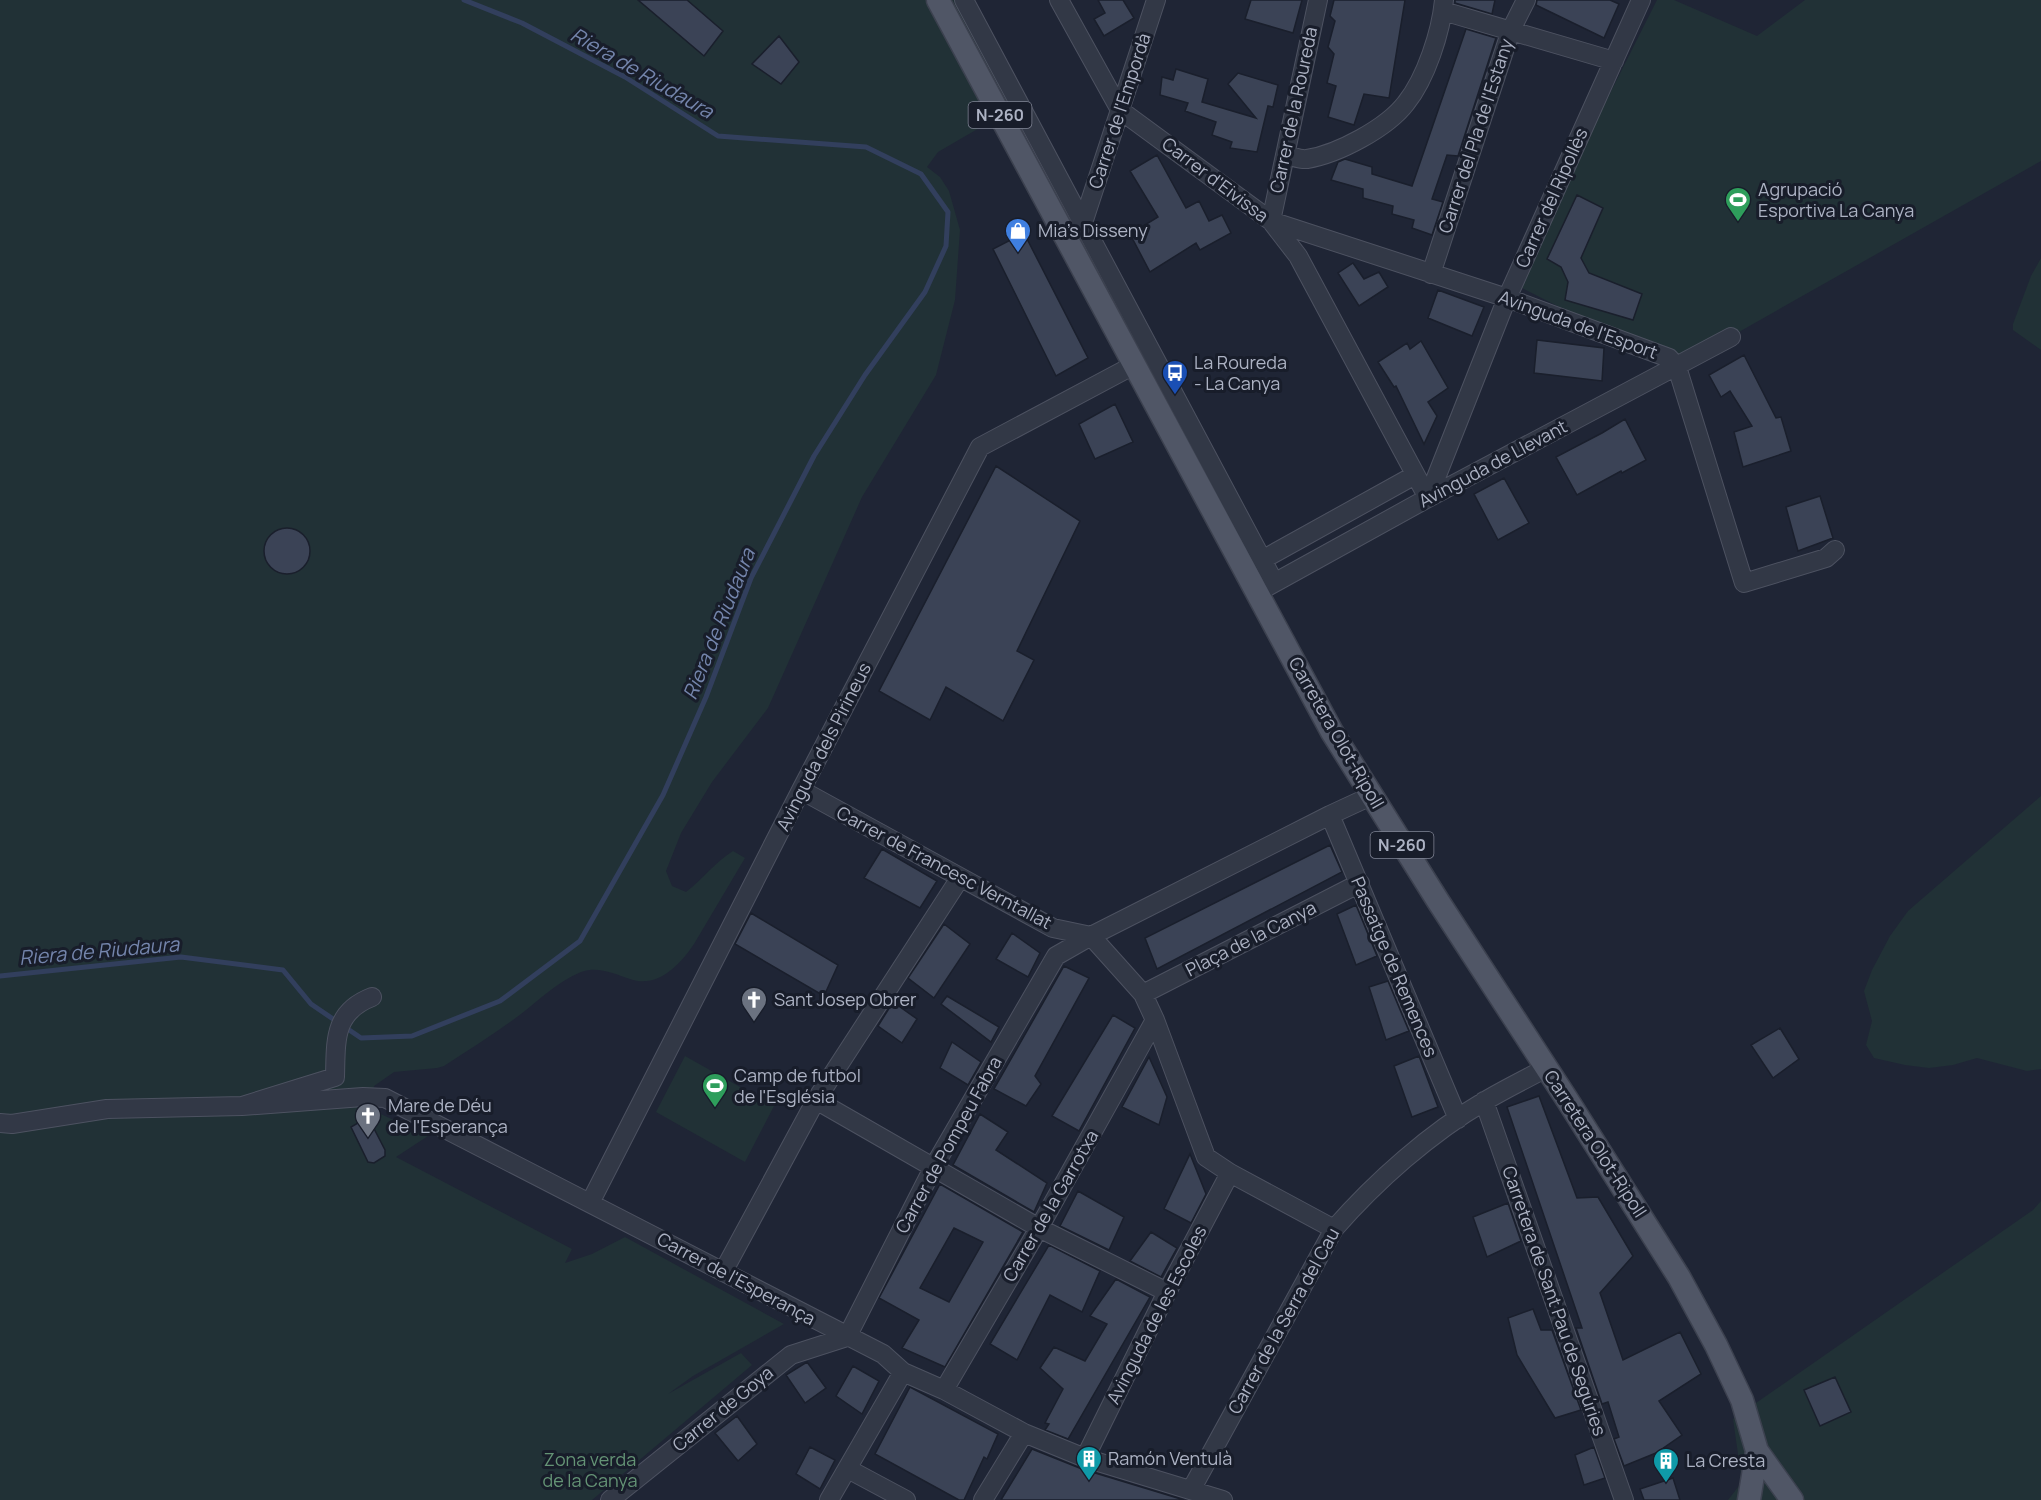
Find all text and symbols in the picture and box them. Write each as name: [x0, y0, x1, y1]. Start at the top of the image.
water label: Riera de Riudaura: [566, 21, 719, 125]
street label: Carrer de la Roureda: [1264, 25, 1322, 195]
street label: Carrer de l'Empordà: [1083, 30, 1156, 192]
street label: Carrer del Pla de l'Estany: [1432, 35, 1518, 236]
road number: N-260: [968, 102, 1032, 128]
street label: Carrer del Ripollès: [1510, 124, 1593, 271]
street label: Carrer d'Eivissa: [1157, 131, 1274, 227]
place label: Agrupació Esportiva La Canya: [1758, 177, 1914, 222]
sports icon: Agrupació Esportiva La Canya: [1723, 185, 1753, 223]
shop icon: Mia's Disseny: [1003, 216, 1033, 254]
place label: Mia's Disseny: [1038, 218, 1148, 242]
street label: Avinguda de l'Esport: [1496, 284, 1661, 364]
place label: La Roureda - La Canya: [1194, 350, 1287, 395]
bus stop icon: La Roureda - La Canya: [1160, 358, 1190, 396]
street label: Avinguda de Llevant: [1414, 414, 1571, 512]
water label: Riera de Riudaura: [676, 544, 761, 703]
street label: Carretera Olot-Ripoll: [1284, 652, 1390, 813]
street label: Avinguda dels Pirineus: [770, 658, 876, 835]
street label: Carrer de Francesc Verntallat: [833, 800, 1056, 934]
road number: N-260: [1370, 832, 1434, 858]
street label: Passatge de Remences: [1346, 873, 1444, 1060]
street label: Plaça de la Canya: [1181, 895, 1320, 981]
water label: Riera de Riudaura: [18, 930, 181, 971]
church icon: Sant Josep Obrer: [739, 985, 769, 1023]
place label: Sant Josep Obrer: [774, 987, 917, 1011]
street label: Carrer de Pompeu Fabra: [889, 1052, 1007, 1237]
place label: Camp de futbol de l'Església: [734, 1063, 861, 1108]
street label: Carretera Olot-Ripoll: [1539, 1065, 1653, 1222]
sports icon: Camp de futbol de l'Església: [700, 1071, 730, 1109]
place label: Mare de Déu de l'Esperança: [388, 1093, 508, 1138]
church icon: Mare de Déu de l'Esperança: [353, 1101, 383, 1139]
street label: Carrer de la Garrotxa: [997, 1125, 1103, 1286]
street label: Carretera de Sant Pau de Segúries: [1497, 1163, 1612, 1439]
street label: Avinguda de les Escoles: [1101, 1221, 1212, 1408]
street label: Carrer de la Serra del Cau: [1222, 1223, 1344, 1418]
street label: Carrer de l'Esperança: [653, 1226, 820, 1330]
street label: Carrer de Goya: [667, 1360, 778, 1456]
building icon: Ramón Ventulà: [1074, 1444, 1104, 1482]
place label: Ramón Ventulà: [1108, 1446, 1232, 1470]
building icon: La Cresta: [1651, 1446, 1681, 1484]
park label: Zona verda de la Canya: [543, 1447, 637, 1492]
place label: La Cresta: [1686, 1448, 1765, 1472]

